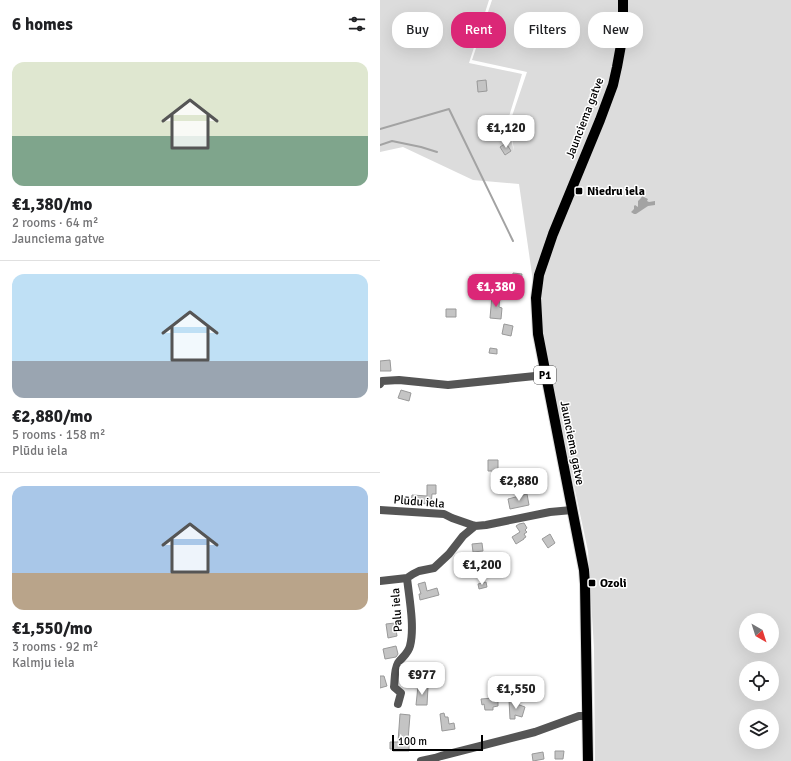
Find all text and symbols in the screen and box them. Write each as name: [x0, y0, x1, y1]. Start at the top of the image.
chip: Buy: [392, 12, 443, 48]
chip: Rent: [451, 12, 506, 48]
chip: Filters: [514, 12, 580, 48]
chip: New: [588, 12, 643, 48]
icon: filters: [346, 13, 368, 35]
text: 6 homes: [12, 14, 73, 35]
street label: Jaunciema gatve: [563, 75, 607, 161]
icon: home: [154, 88, 226, 160]
pin: €1,120: [473, 115, 539, 149]
text: €1,120: [487, 120, 525, 136]
place label: Niedru iela: [587, 184, 645, 199]
marker: Niedru iela: [574, 186, 584, 196]
text: €1,380/mo: [12, 194, 92, 215]
text: 2 rooms · 64 m²: [12, 215, 98, 231]
text: Jaunciema gatve: [12, 231, 105, 247]
pin: €1,380: [463, 274, 529, 308]
text: €1,380: [477, 279, 515, 295]
icon: home: [154, 300, 226, 372]
road number: P1: [534, 366, 556, 384]
street label: Jaunciema gatve: [556, 400, 588, 486]
text: €2,880/mo: [12, 406, 92, 427]
text: 5 rooms · 158 m²: [12, 427, 105, 443]
text: Plūdu iela: [12, 443, 67, 459]
pin: €2,880: [486, 468, 552, 502]
text: €2,880: [500, 473, 538, 489]
street label: Plūdu iela: [393, 492, 445, 512]
icon: home: [154, 512, 226, 584]
pin: €1,200: [449, 552, 515, 586]
text: €1,200: [463, 557, 501, 573]
place label: Ozoli: [600, 576, 627, 591]
marker: Ozoli: [587, 578, 597, 588]
street label: Palu iela: [388, 587, 406, 633]
north arrow: [739, 613, 779, 653]
map controls: [739, 613, 779, 749]
text: €1,550/mo: [12, 618, 92, 639]
text: 3 rooms · 92 m²: [12, 639, 98, 655]
text: Kalmju iela: [12, 655, 75, 671]
button: locate: [739, 661, 779, 701]
pin: €977: [398, 662, 446, 696]
text: €977: [408, 667, 436, 683]
pin: €1,550: [483, 676, 549, 710]
text: €1,550: [497, 681, 535, 697]
button: layers: [739, 709, 779, 749]
scale bar: [392, 733, 483, 752]
text: 100 m: [398, 735, 427, 748]

